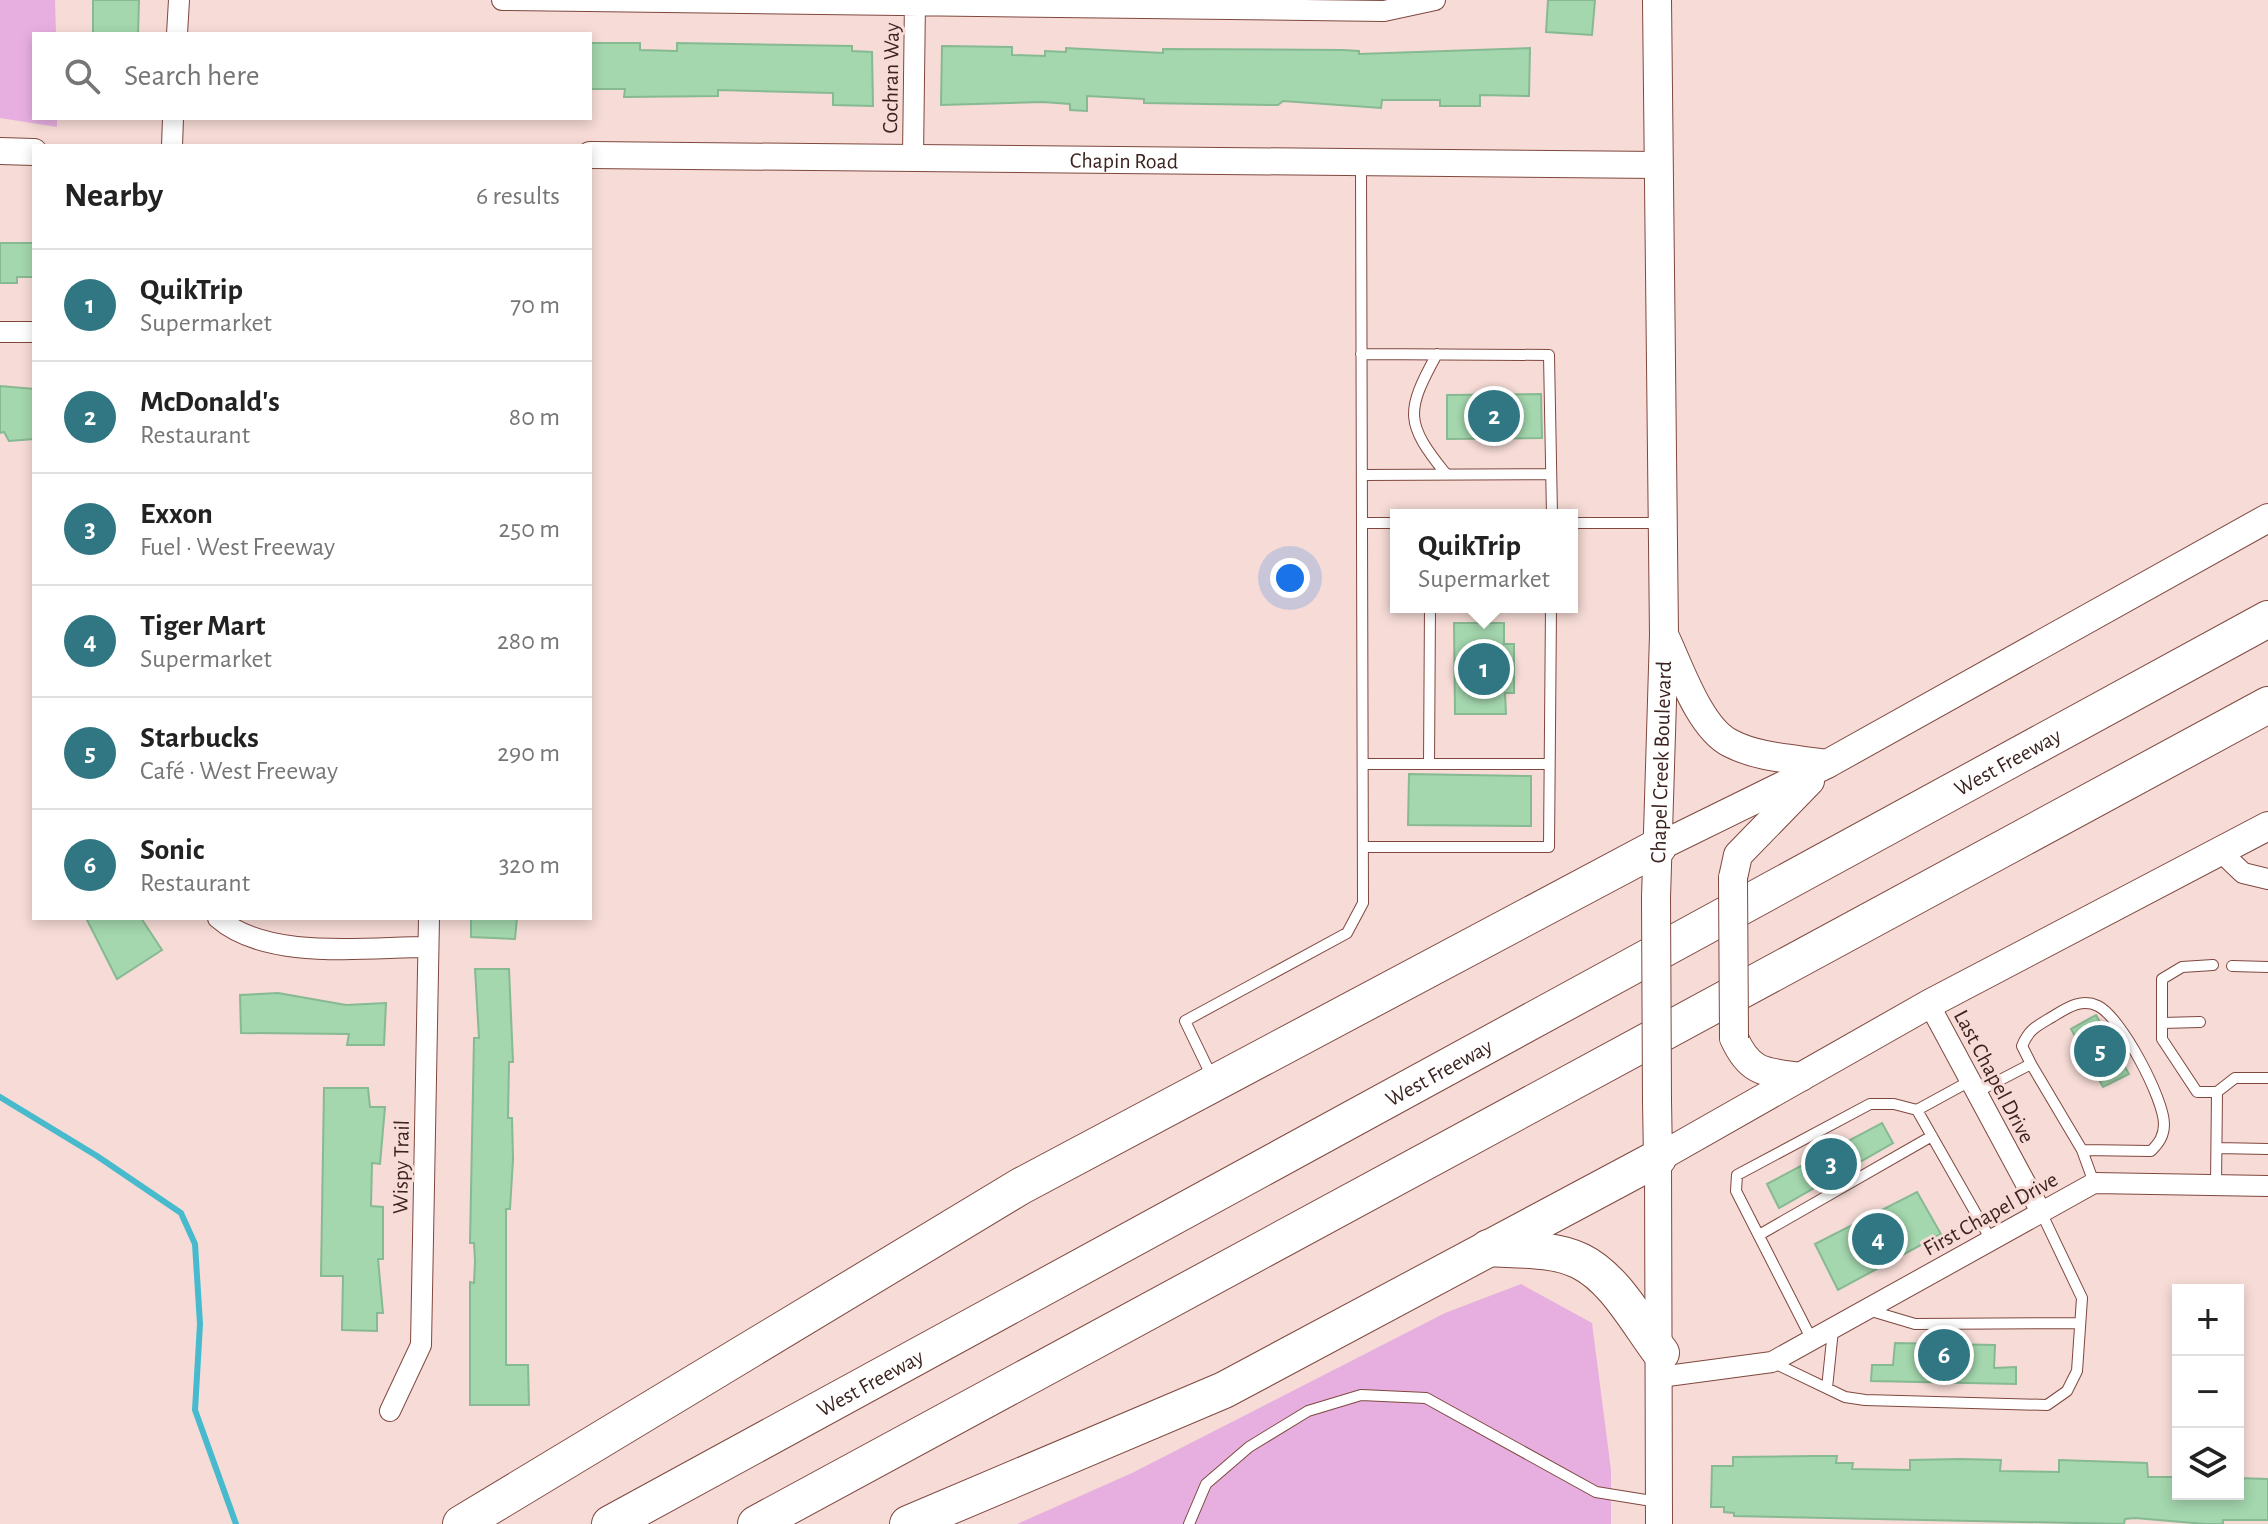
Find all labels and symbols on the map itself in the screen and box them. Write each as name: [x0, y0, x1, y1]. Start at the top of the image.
street label: Cochran Way: [879, 22, 903, 134]
street label: Chapin Road: [1070, 149, 1178, 173]
pin: 2: [1468, 386, 1520, 446]
your location: [1270, 558, 1310, 598]
pin: 1: [1458, 639, 1510, 699]
street label: Chapel Creek Boulevard: [1647, 661, 1675, 864]
street label: West Freeway: [1951, 724, 2065, 800]
street label: Last Chapel Drive: [1950, 1006, 2038, 1147]
pin: 5: [2074, 1021, 2126, 1081]
street label: West Freeway: [1382, 1034, 1496, 1110]
street label: Wispy Trail: [389, 1120, 413, 1214]
pin: 3: [1805, 1134, 1857, 1194]
street label: First Chapel Drive: [1920, 1168, 2061, 1260]
pin: 4: [1852, 1209, 1904, 1269]
pin: 6: [1918, 1325, 1970, 1385]
street label: West Freeway: [813, 1345, 928, 1421]

